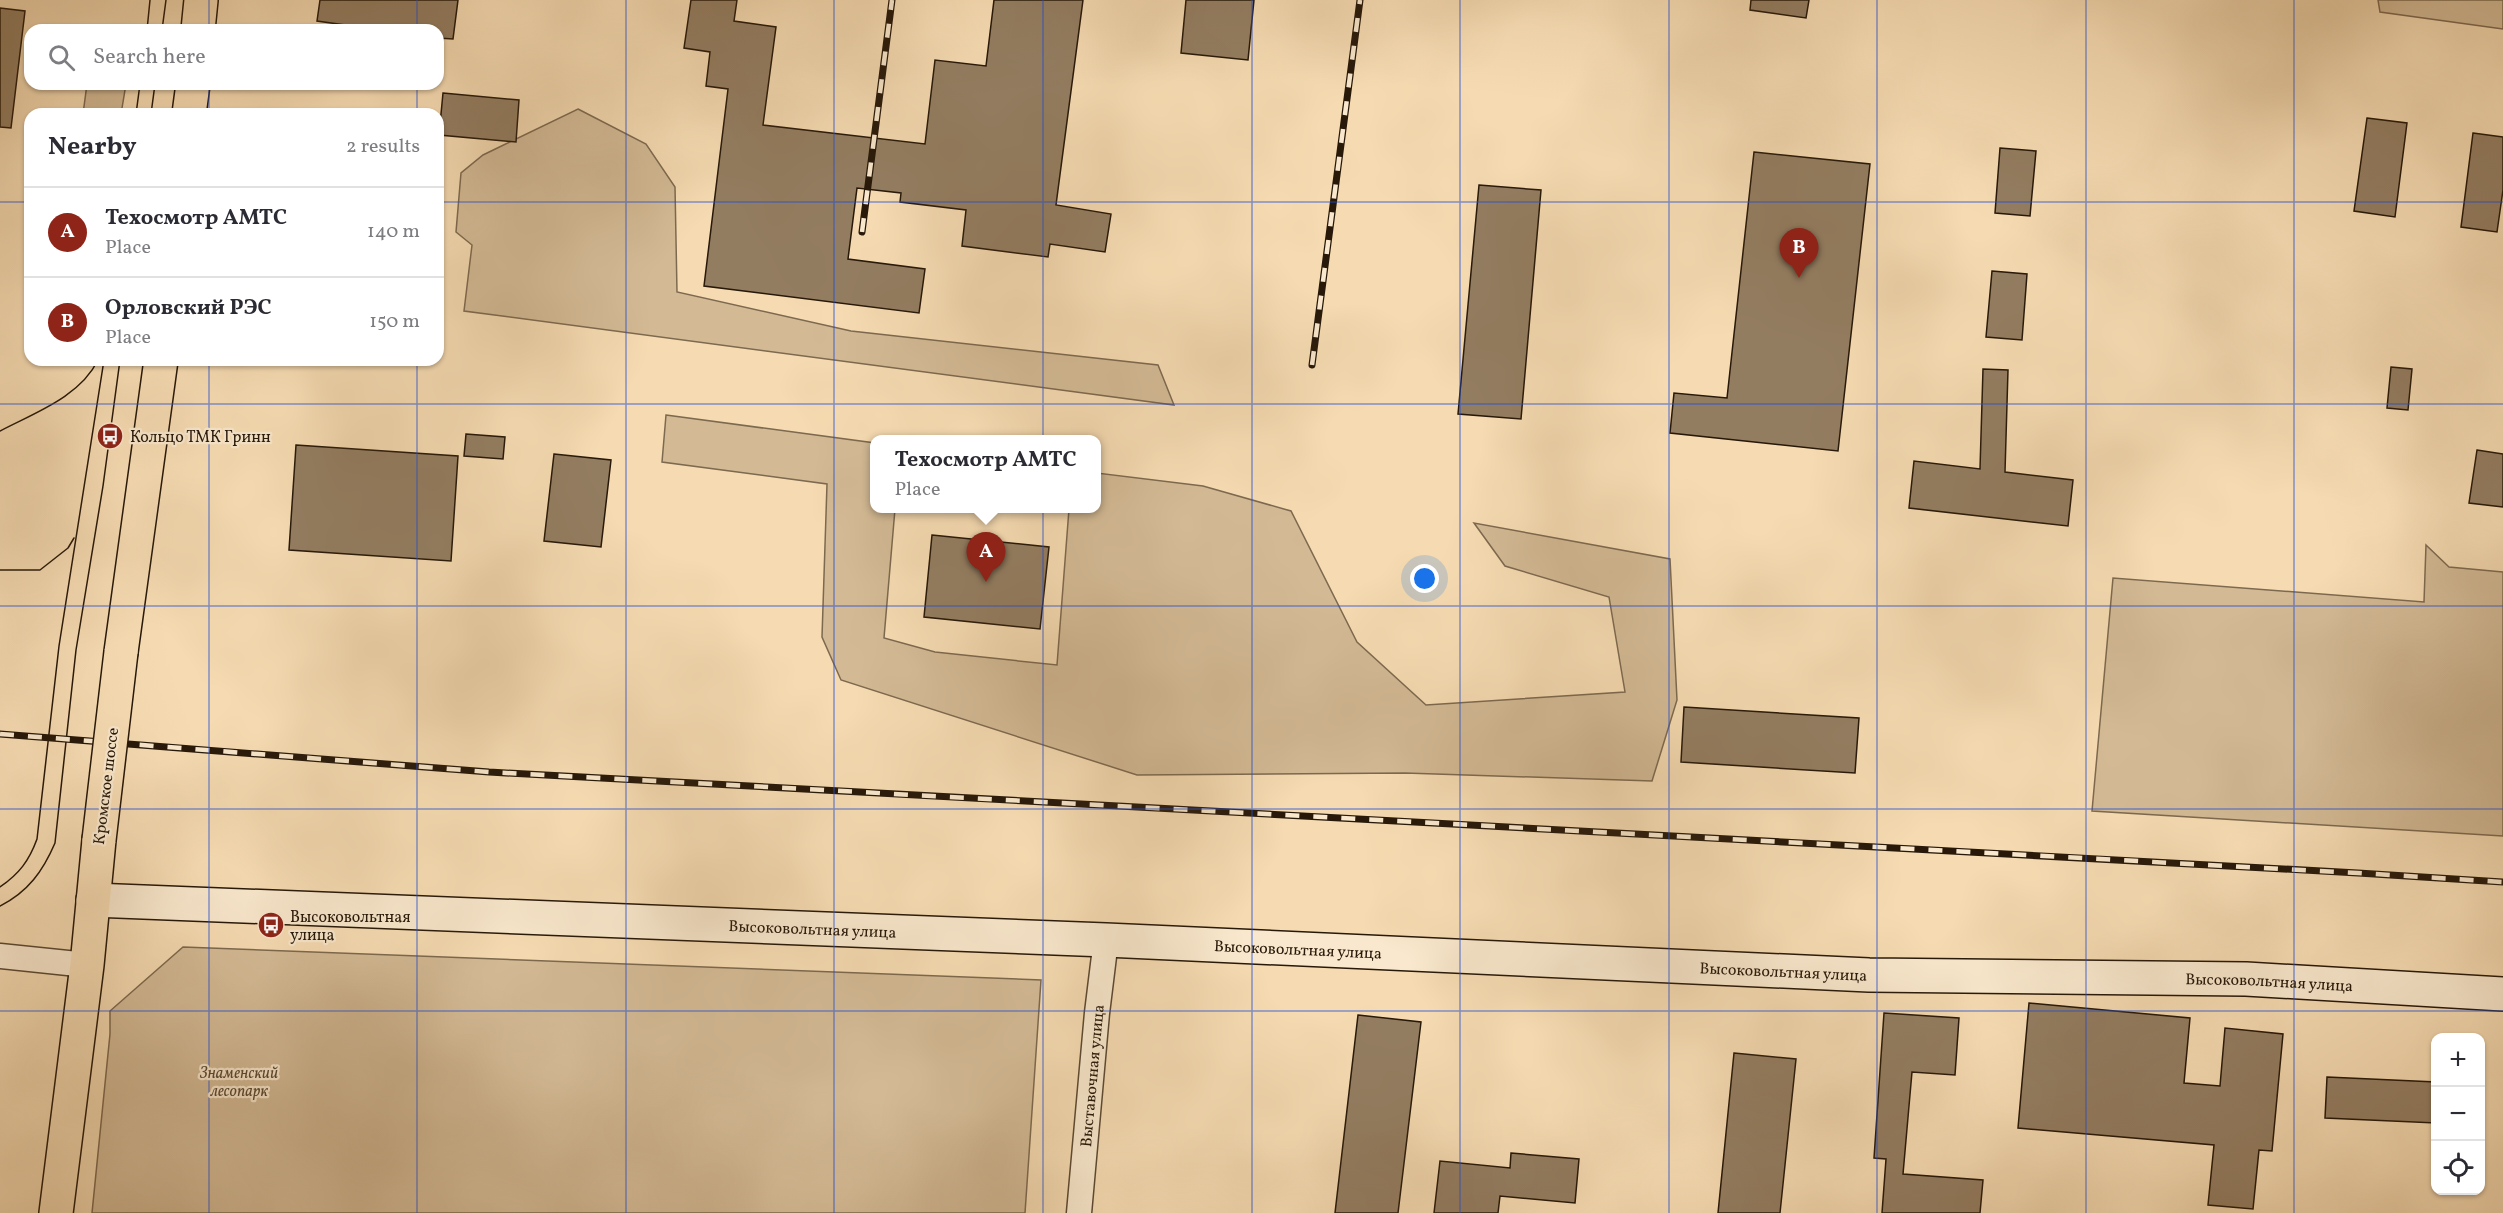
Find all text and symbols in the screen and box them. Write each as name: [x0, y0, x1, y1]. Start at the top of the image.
search box: [24, 24, 444, 90]
icon: search: [45, 41, 78, 74]
text: Search here: [93, 42, 206, 73]
text: Nearby: [48, 129, 137, 165]
text: 2 results: [346, 133, 420, 161]
text: Техосмотр АМТС: [105, 203, 287, 234]
text: A: [60, 218, 75, 246]
text: 140 m: [367, 218, 420, 246]
pin: B: [1780, 228, 1818, 278]
text: Place: [105, 234, 151, 262]
text: Орловский РЭС: [105, 293, 272, 324]
text: B: [61, 308, 74, 336]
text: 150 m: [369, 308, 420, 336]
text: Place: [105, 324, 151, 352]
bus stop icon: Кольцо ТМК Гринн: [95, 421, 125, 451]
place label: Кольцо ТМК Гринн: [130, 427, 271, 449]
popup: [870, 435, 1101, 513]
text: Техосмотр АМТС: [894, 445, 1077, 476]
text: Place: [894, 476, 940, 504]
pin: A: [966, 532, 1006, 582]
your location: [1410, 564, 1439, 593]
street label: Кромское шоссе: [89, 726, 125, 846]
place label: Высоковольтная улица: [290, 907, 411, 947]
bus stop icon: Высоковольтная улица: [256, 910, 286, 940]
street label: Высоковольтная улица: [728, 916, 897, 945]
street label: Высоковольтная улица: [1214, 936, 1382, 966]
street label: Высоковольтная улица: [1699, 958, 1868, 988]
street label: Высоковольтная улица: [2185, 969, 2354, 998]
street label: Выставочная улица: [1076, 1003, 1111, 1148]
map controls: [2431, 1033, 2485, 1195]
button: +: [2431, 1033, 2485, 1087]
park label: Знаменский лесопарк: [199, 1063, 278, 1103]
button: −: [2431, 1087, 2485, 1141]
button: locate: [2431, 1141, 2485, 1195]

